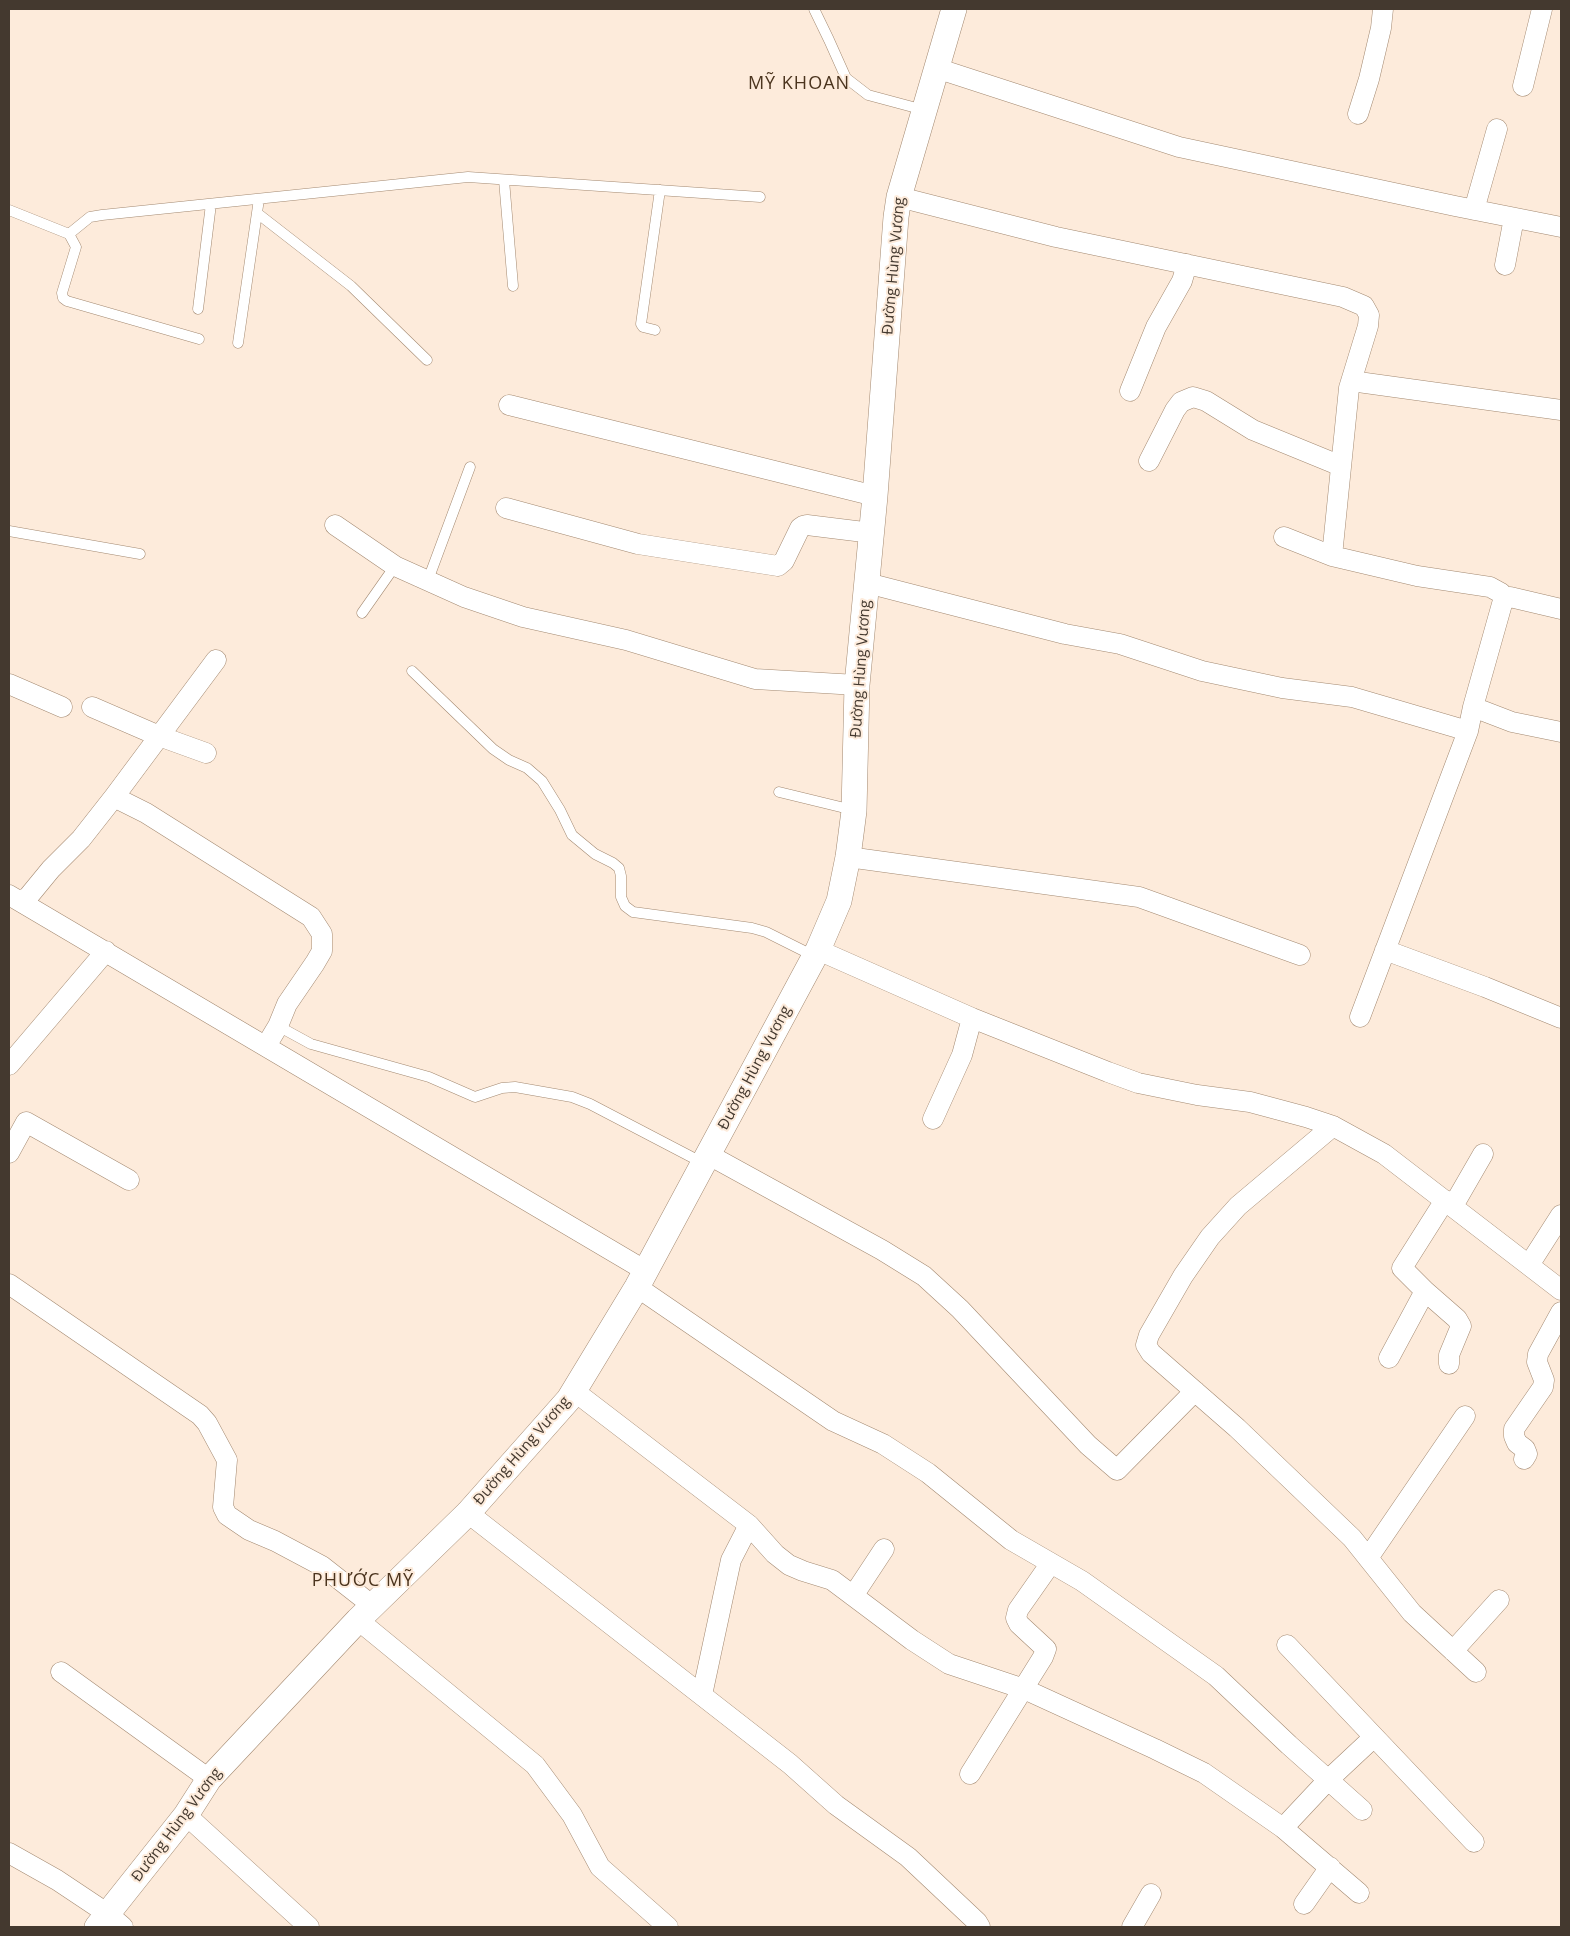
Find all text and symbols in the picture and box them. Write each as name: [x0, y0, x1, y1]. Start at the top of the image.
district label: MỸ KHOAN: [747, 73, 851, 95]
street label: Đường Hùng Vương: [879, 196, 909, 336]
street label: Đường Hùng Vương: [847, 599, 875, 739]
street label: Đường Hùng Vương: [715, 1003, 795, 1133]
street label: Đường Hùng Vương: [470, 1393, 574, 1509]
district label: PHƯỚC MỸ: [311, 1570, 415, 1592]
street label: Đường Hùng Vương: [128, 1764, 226, 1886]

